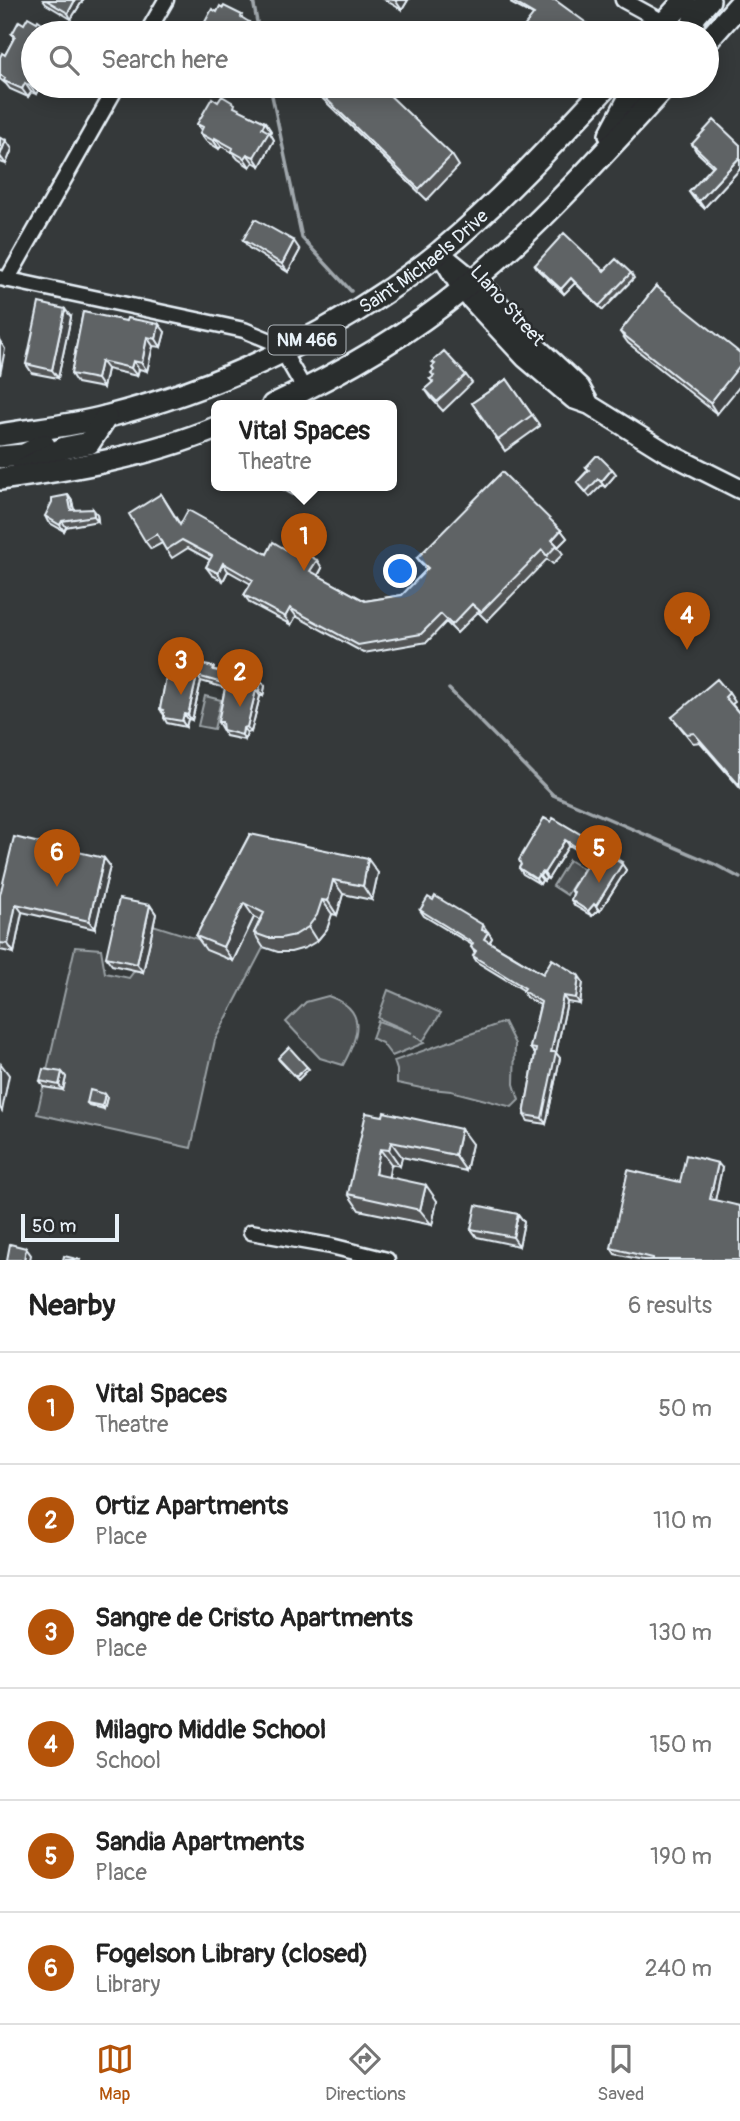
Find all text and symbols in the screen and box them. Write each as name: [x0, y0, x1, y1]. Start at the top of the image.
search box: [21, 21, 719, 98]
icon: search: [45, 41, 83, 79]
text: Search here: [101, 44, 228, 76]
street label: Saint Michaels Drive: [355, 204, 494, 319]
street label: Llano Street: [465, 260, 550, 351]
road number: NM 466: [268, 326, 346, 354]
popup: [211, 400, 397, 491]
text: Vital Spaces: [238, 415, 370, 447]
text: Theatre: [238, 447, 311, 476]
pin: 1: [281, 513, 327, 571]
your location: [383, 554, 417, 588]
pin: 4: [664, 592, 710, 650]
pin: 3: [158, 637, 204, 695]
pin: 2: [217, 649, 263, 707]
pin: 5: [576, 825, 622, 883]
pin: 6: [34, 829, 80, 887]
scale bar: [21, 1211, 119, 1243]
text: 50 m: [32, 1214, 76, 1238]
text: Nearby: [28, 1287, 115, 1324]
text: 6 results: [628, 1291, 712, 1320]
text: Vital Spaces: [95, 1378, 227, 1410]
text: 1: [47, 1394, 56, 1423]
text: 50 m: [658, 1394, 712, 1423]
text: Theatre: [95, 1410, 168, 1439]
text: Ortiz Apartments: [95, 1490, 288, 1522]
text: 2: [45, 1506, 57, 1535]
text: 110 m: [653, 1506, 712, 1535]
text: Place: [95, 1522, 147, 1551]
text: Sangre de Cristo Apartments: [95, 1602, 413, 1634]
text: 3: [45, 1618, 57, 1647]
text: 130 m: [649, 1618, 712, 1647]
text: Place: [95, 1634, 147, 1663]
text: Milagro Middle School: [95, 1714, 326, 1746]
text: 4: [44, 1730, 58, 1759]
text: 150 m: [649, 1730, 712, 1759]
text: School: [95, 1746, 161, 1775]
text: Sandia Apartments: [95, 1826, 304, 1858]
text: 5: [45, 1842, 57, 1871]
text: 190 m: [650, 1842, 712, 1871]
text: Place: [95, 1858, 147, 1887]
text: Fogelson Library (closed): [95, 1938, 369, 1970]
text: 6: [44, 1954, 58, 1983]
text: 240 m: [645, 1954, 712, 1983]
text: Library: [95, 1970, 160, 1999]
tab: Map: [96, 2040, 134, 2106]
tab: Directions: [325, 2040, 406, 2106]
tab: Saved: [597, 2040, 644, 2106]

